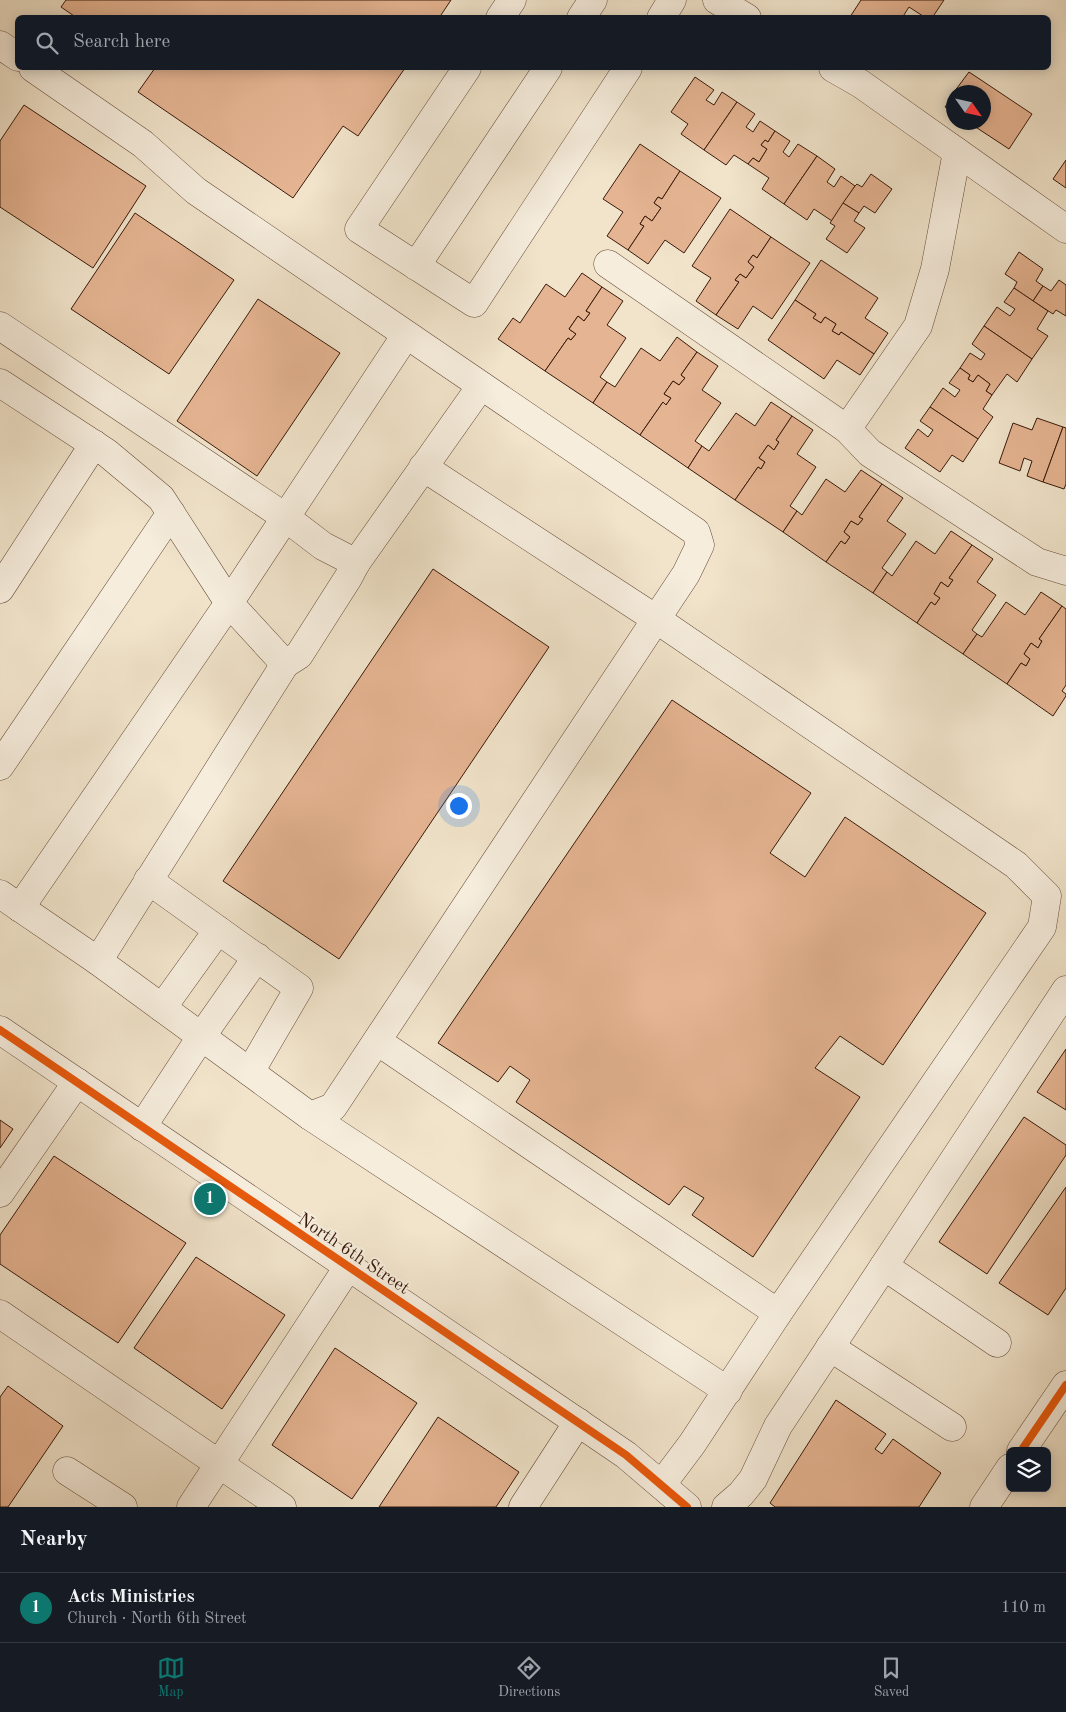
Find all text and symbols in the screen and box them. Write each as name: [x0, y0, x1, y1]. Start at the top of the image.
search box: [15, 15, 1051, 70]
icon: search: [33, 29, 61, 57]
text: Search here: [73, 33, 170, 52]
north arrow: [946, 85, 991, 130]
your location: [446, 793, 472, 819]
pin: 1: [194, 1180, 226, 1218]
street label: North 6th Street: [294, 1210, 413, 1298]
map controls: [1006, 1447, 1051, 1492]
button: layers: [1006, 1447, 1051, 1492]
text: Nearby: [20, 1529, 88, 1550]
text: Acts Ministries: [67, 1588, 195, 1607]
text: 1: [31, 1600, 41, 1616]
text: 110 m: [1001, 1600, 1046, 1616]
text: Church · North 6th Street: [67, 1611, 247, 1627]
tab: Map: [157, 1654, 185, 1701]
tab: Directions: [498, 1654, 560, 1701]
tab: Saved: [874, 1654, 909, 1701]

